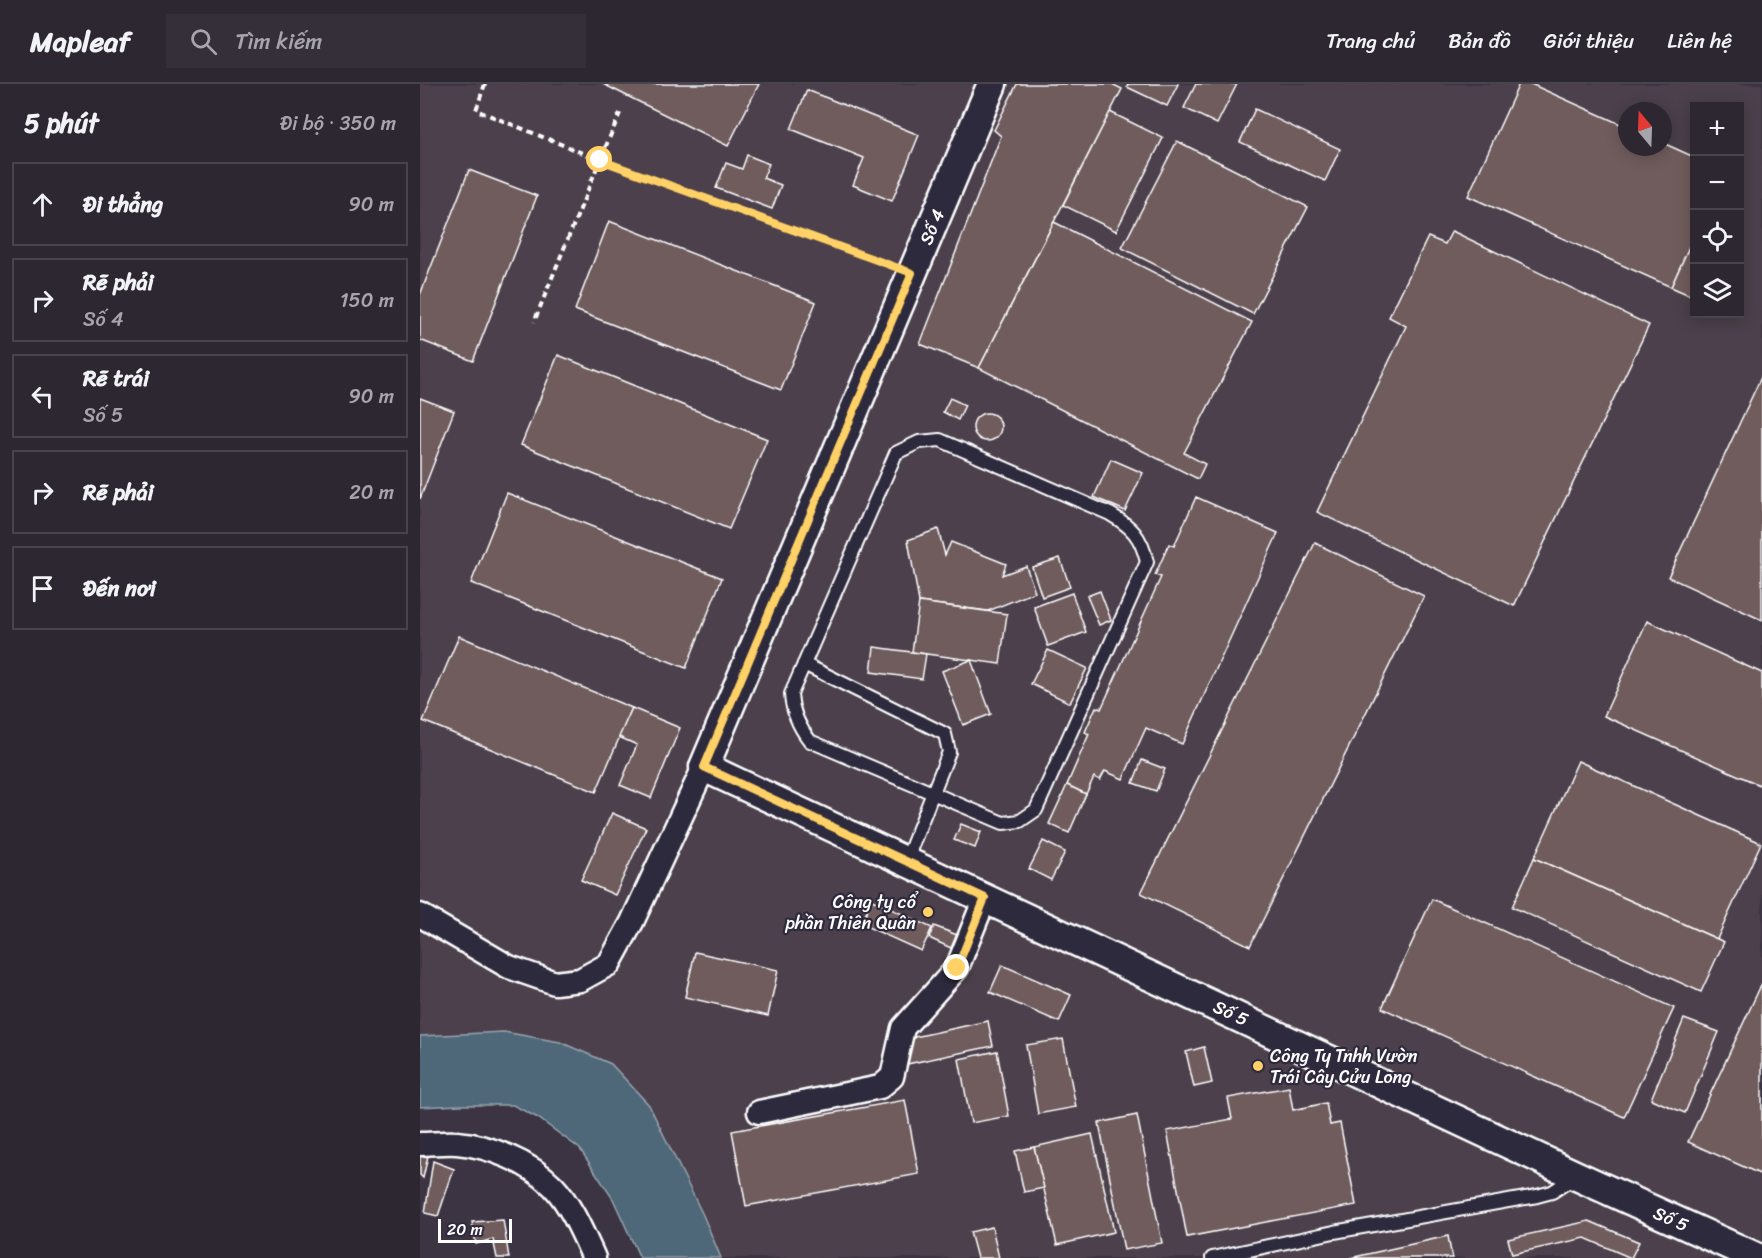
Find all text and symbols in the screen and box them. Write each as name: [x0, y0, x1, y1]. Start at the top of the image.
search box: [166, 14, 586, 68]
text: Mapleaf: [30, 17, 130, 66]
text: Tìm kiếm: [235, 22, 322, 61]
text: Trang chủ: [1326, 22, 1415, 60]
text: Bản đồ: [1448, 22, 1511, 60]
text: Giới thiệu: [1544, 22, 1634, 60]
text: Liên hệ: [1667, 22, 1732, 60]
icon: search: [187, 25, 220, 58]
text: 5 phút: [24, 100, 98, 146]
north arrow: [1618, 102, 1672, 156]
map controls: [1690, 102, 1744, 318]
button: +: [1690, 102, 1744, 156]
text: Đi bộ · 350 m: [280, 106, 396, 141]
route start: [586, 146, 612, 172]
button: −: [1690, 156, 1744, 210]
text: Đi thẳng: [83, 185, 163, 224]
text: 90 m: [349, 187, 394, 222]
icon: ahead: [26, 188, 59, 221]
street label: Số 4: [910, 204, 954, 250]
button: locate: [1690, 210, 1744, 264]
text: Rẽ phải: [83, 263, 154, 302]
button: layers: [1690, 264, 1744, 318]
text: 150 m: [340, 283, 394, 318]
icon: right: [26, 284, 59, 317]
text: Số 4: [83, 302, 123, 337]
text: Rẽ trái: [83, 359, 149, 398]
text: 90 m: [349, 379, 394, 414]
icon: left: [26, 380, 59, 413]
text: Số 5: [83, 398, 123, 433]
text: Rẽ phải: [83, 473, 154, 512]
text: 20 m: [349, 475, 394, 510]
icon: right: [26, 476, 59, 509]
text: Đến nơi: [83, 569, 156, 608]
icon: arrive: [26, 572, 59, 605]
place label: Công ty cổ phần Thiên Quân: [784, 886, 919, 939]
marker: Công ty cổ phần Thiên Quân: [921, 905, 935, 919]
route end: [943, 954, 969, 980]
street label: Số 5: [1208, 991, 1254, 1035]
place label: Công Ty Tnhh Vườn Trái Cây Cửu Long: [1270, 1040, 1418, 1093]
marker: Công Ty Tnhh Vườn Trái Cây Cửu Long: [1251, 1059, 1265, 1073]
street label: Số 5: [1648, 1197, 1694, 1241]
text: 20 m: [447, 1215, 483, 1244]
scale bar: [438, 1216, 512, 1244]

